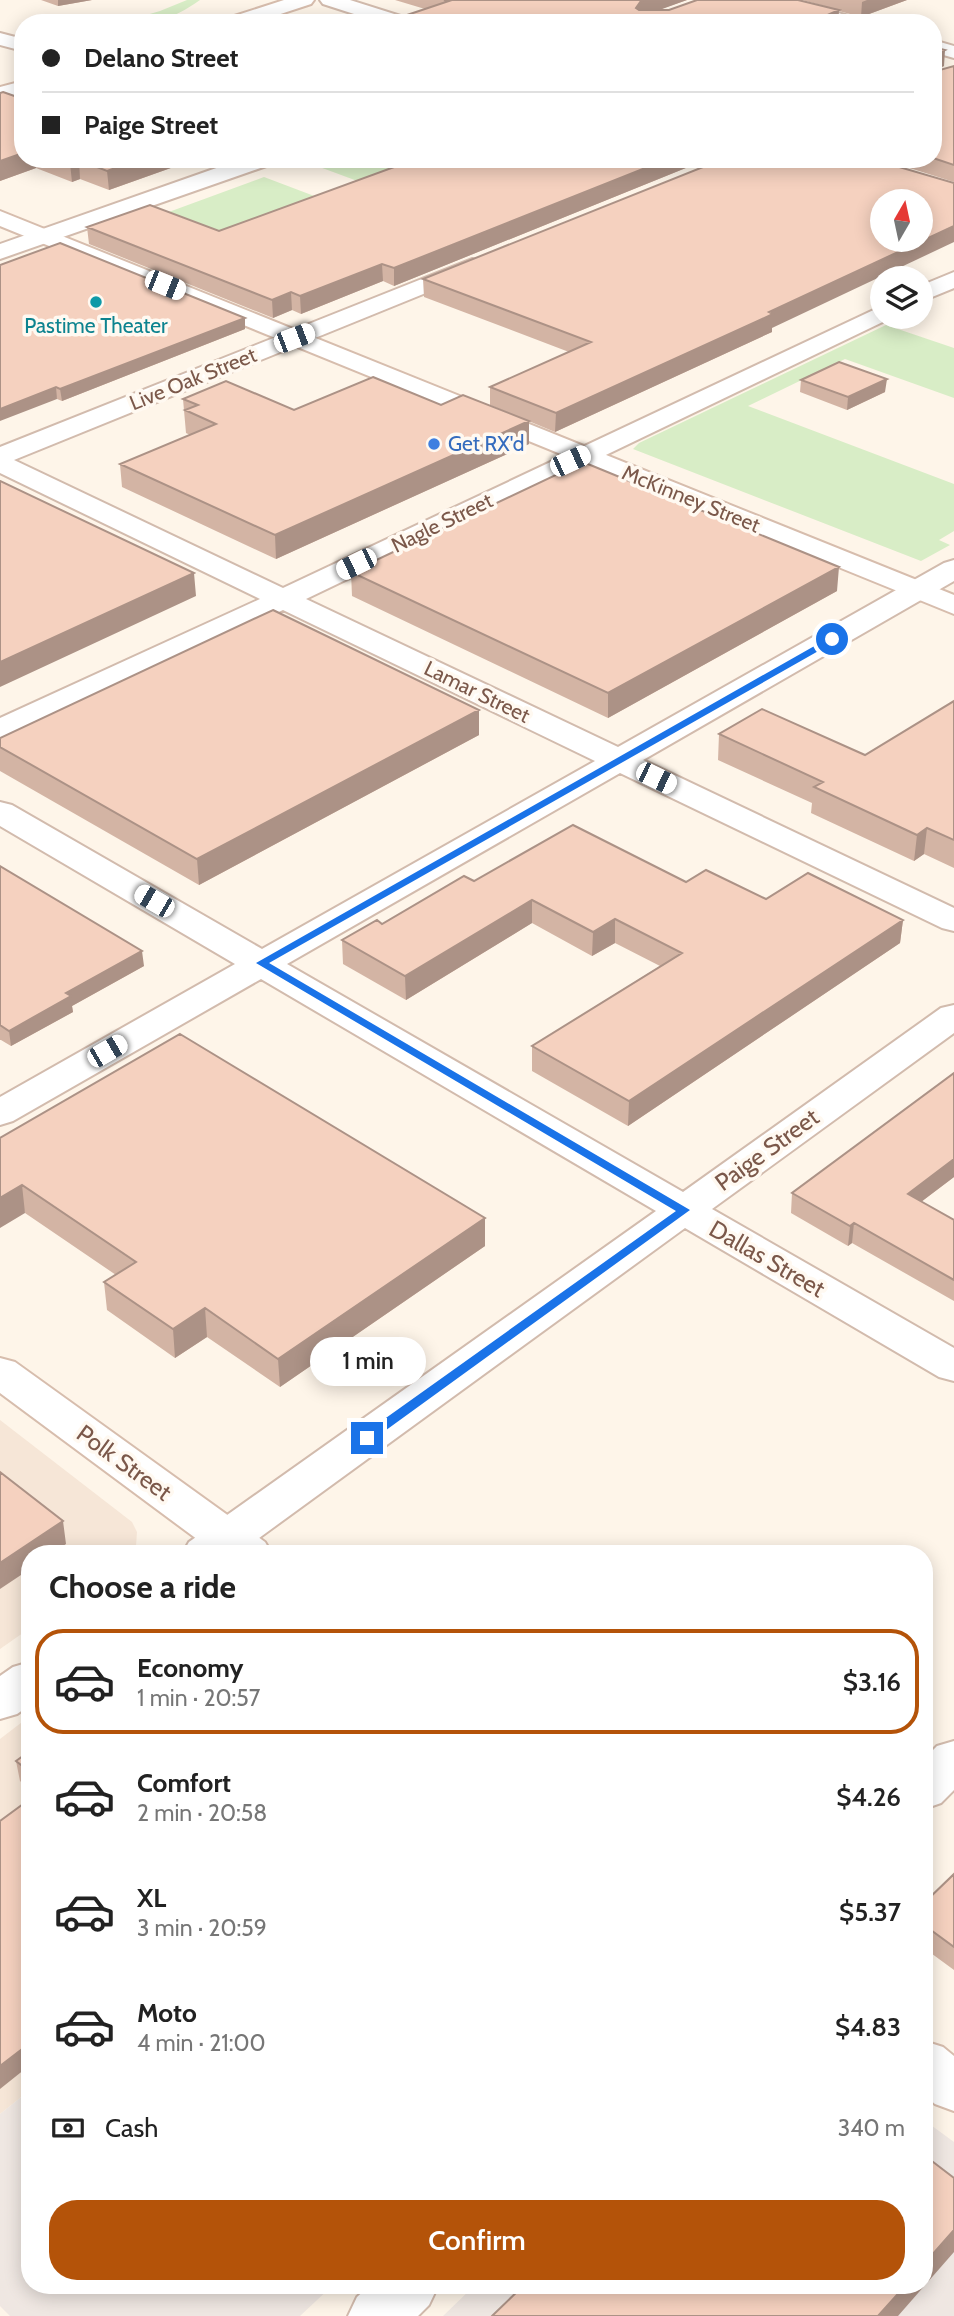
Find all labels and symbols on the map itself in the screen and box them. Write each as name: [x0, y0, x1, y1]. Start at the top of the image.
north arrow: [870, 189, 933, 252]
car: [142, 267, 189, 303]
marker: Pastime Theater: [88, 294, 104, 310]
place label: Pastime Theater: [24, 313, 168, 338]
car: [271, 321, 318, 355]
street label: Live Oak Street: [126, 342, 260, 415]
place label: Get RX'd: [448, 431, 525, 456]
marker: Get RX'd: [426, 436, 442, 452]
car: [547, 443, 594, 479]
street label: McKinney Street: [619, 460, 764, 538]
street label: Nagle Street: [387, 487, 496, 558]
car: [333, 545, 380, 583]
route start: [816, 623, 848, 655]
street label: Lamar Street: [420, 655, 534, 728]
car: [633, 759, 680, 797]
car: [131, 881, 178, 921]
car: [84, 1031, 131, 1071]
street label: Paige Street: [709, 1102, 824, 1197]
street label: Dallas Street: [704, 1214, 830, 1303]
callout: 1 min: [309, 1336, 425, 1386]
street label: Polk Street: [71, 1418, 177, 1507]
route end: [351, 1422, 383, 1454]

